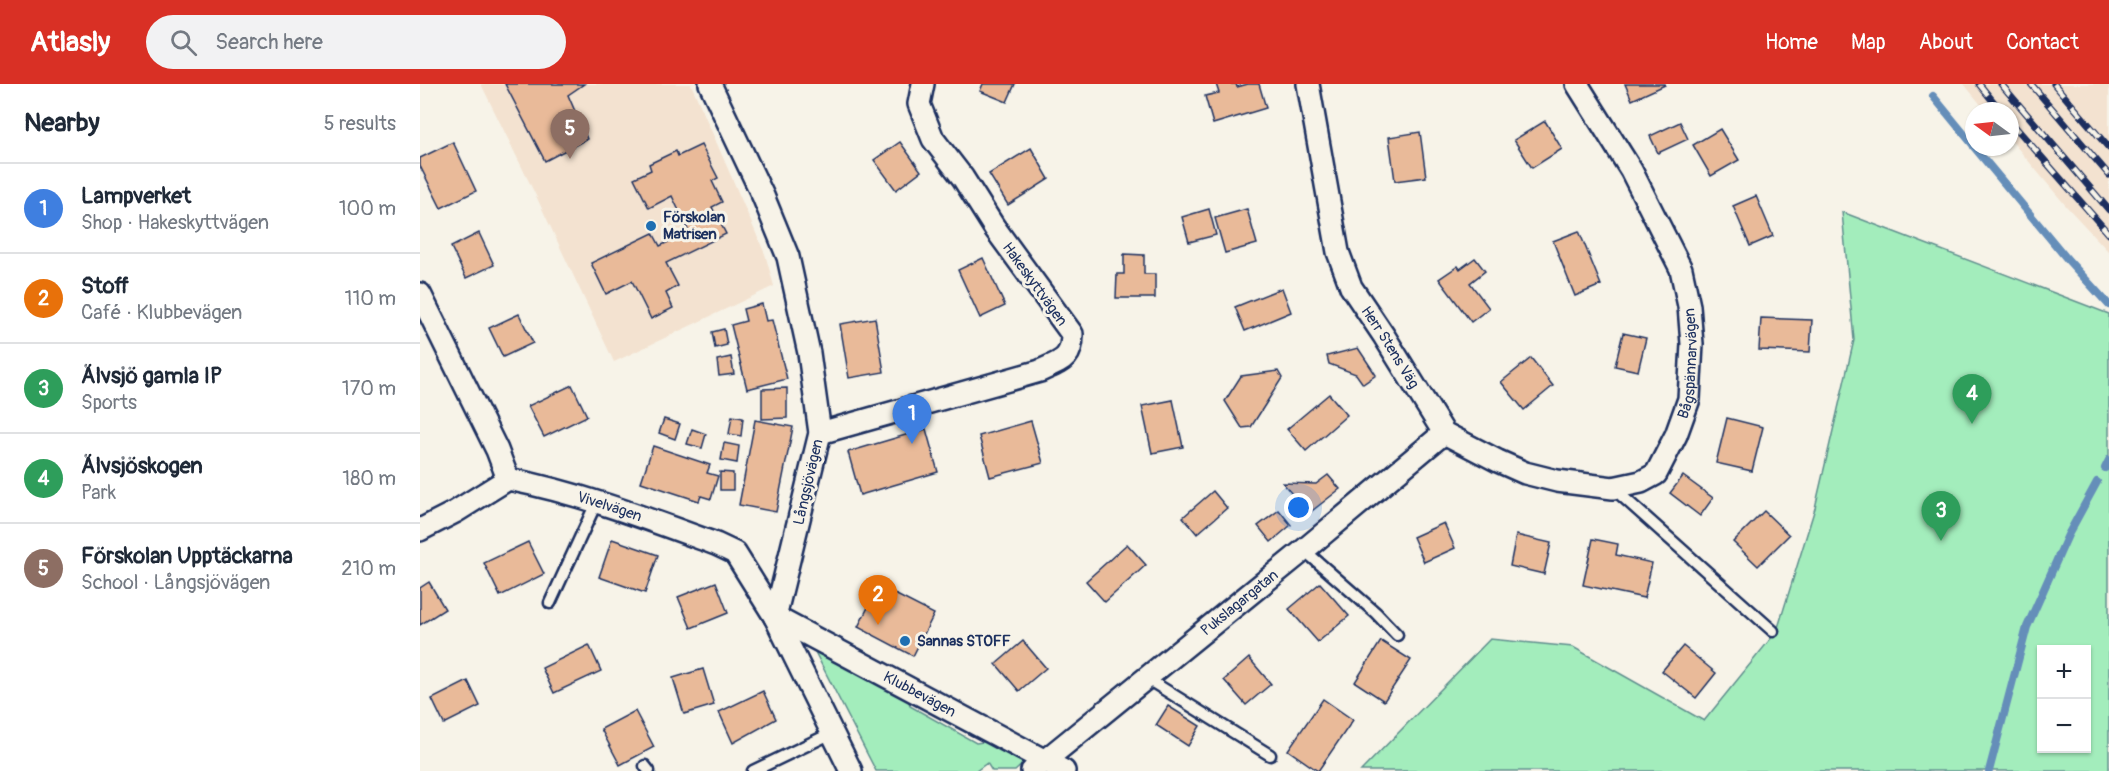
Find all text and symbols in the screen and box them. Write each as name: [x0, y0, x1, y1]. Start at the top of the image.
search box: [146, 15, 566, 69]
text: Atlasly: [30, 25, 110, 60]
icon: search: [167, 26, 200, 59]
text: Search here: [215, 28, 323, 56]
text: Home: [1765, 29, 1818, 56]
text: Map: [1851, 29, 1886, 56]
text: About: [1919, 29, 1973, 56]
text: Contact: [2006, 29, 2079, 56]
north arrow: [1965, 102, 2019, 156]
text: Nearby: [24, 107, 100, 139]
pin: 5: [550, 110, 590, 159]
text: 5 results: [324, 111, 396, 136]
text: Lampverket: [81, 182, 191, 210]
text: 1: [40, 196, 47, 221]
text: 100 m: [339, 196, 396, 221]
place label: Förskolan Matrisen: [663, 208, 726, 244]
text: Shop · Hakeskyttvägen: [81, 210, 269, 235]
marker: Förskolan Matrisen: [644, 219, 658, 233]
street label: Hakeskyttvägen: [998, 239, 1071, 330]
text: Stoff: [81, 272, 129, 300]
text: 2: [38, 286, 49, 311]
text: 110 m: [345, 286, 396, 311]
text: Café · Klubbevägen: [81, 300, 242, 325]
street label: Herr Stens Väg: [1357, 303, 1423, 392]
street label: Bågspännarvägen: [1674, 307, 1702, 421]
text: Älvsjö gamla IP: [81, 362, 222, 390]
pin: 4: [1952, 374, 1992, 424]
text: 3: [38, 376, 49, 401]
text: 170 m: [342, 376, 396, 401]
text: Sports: [81, 390, 137, 415]
pin: 1: [892, 394, 932, 444]
street label: Långsjövägen: [789, 437, 828, 527]
text: Älvsjöskogen: [81, 452, 203, 480]
text: 4: [38, 466, 49, 491]
text: 180 m: [342, 466, 396, 491]
text: Park: [81, 480, 116, 505]
street label: Vivelvägen: [575, 488, 644, 526]
pin: 3: [1922, 492, 1960, 541]
your location: [1284, 493, 1313, 522]
text: Förskolan Upptäckarna: [81, 542, 293, 570]
text: 5: [38, 556, 49, 581]
text: 210 m: [341, 556, 396, 581]
street label: Pukslagargatan: [1197, 566, 1282, 640]
text: School · Långsjövägen: [81, 570, 270, 595]
pin: 2: [858, 576, 898, 625]
place label: Sannas STOFF: [917, 632, 1011, 651]
marker: Sannas STOFF: [898, 634, 912, 648]
map controls: [2037, 645, 2091, 753]
button: +: [2037, 645, 2091, 699]
street label: Klubbevägen: [880, 668, 959, 722]
button: −: [2037, 699, 2091, 753]

